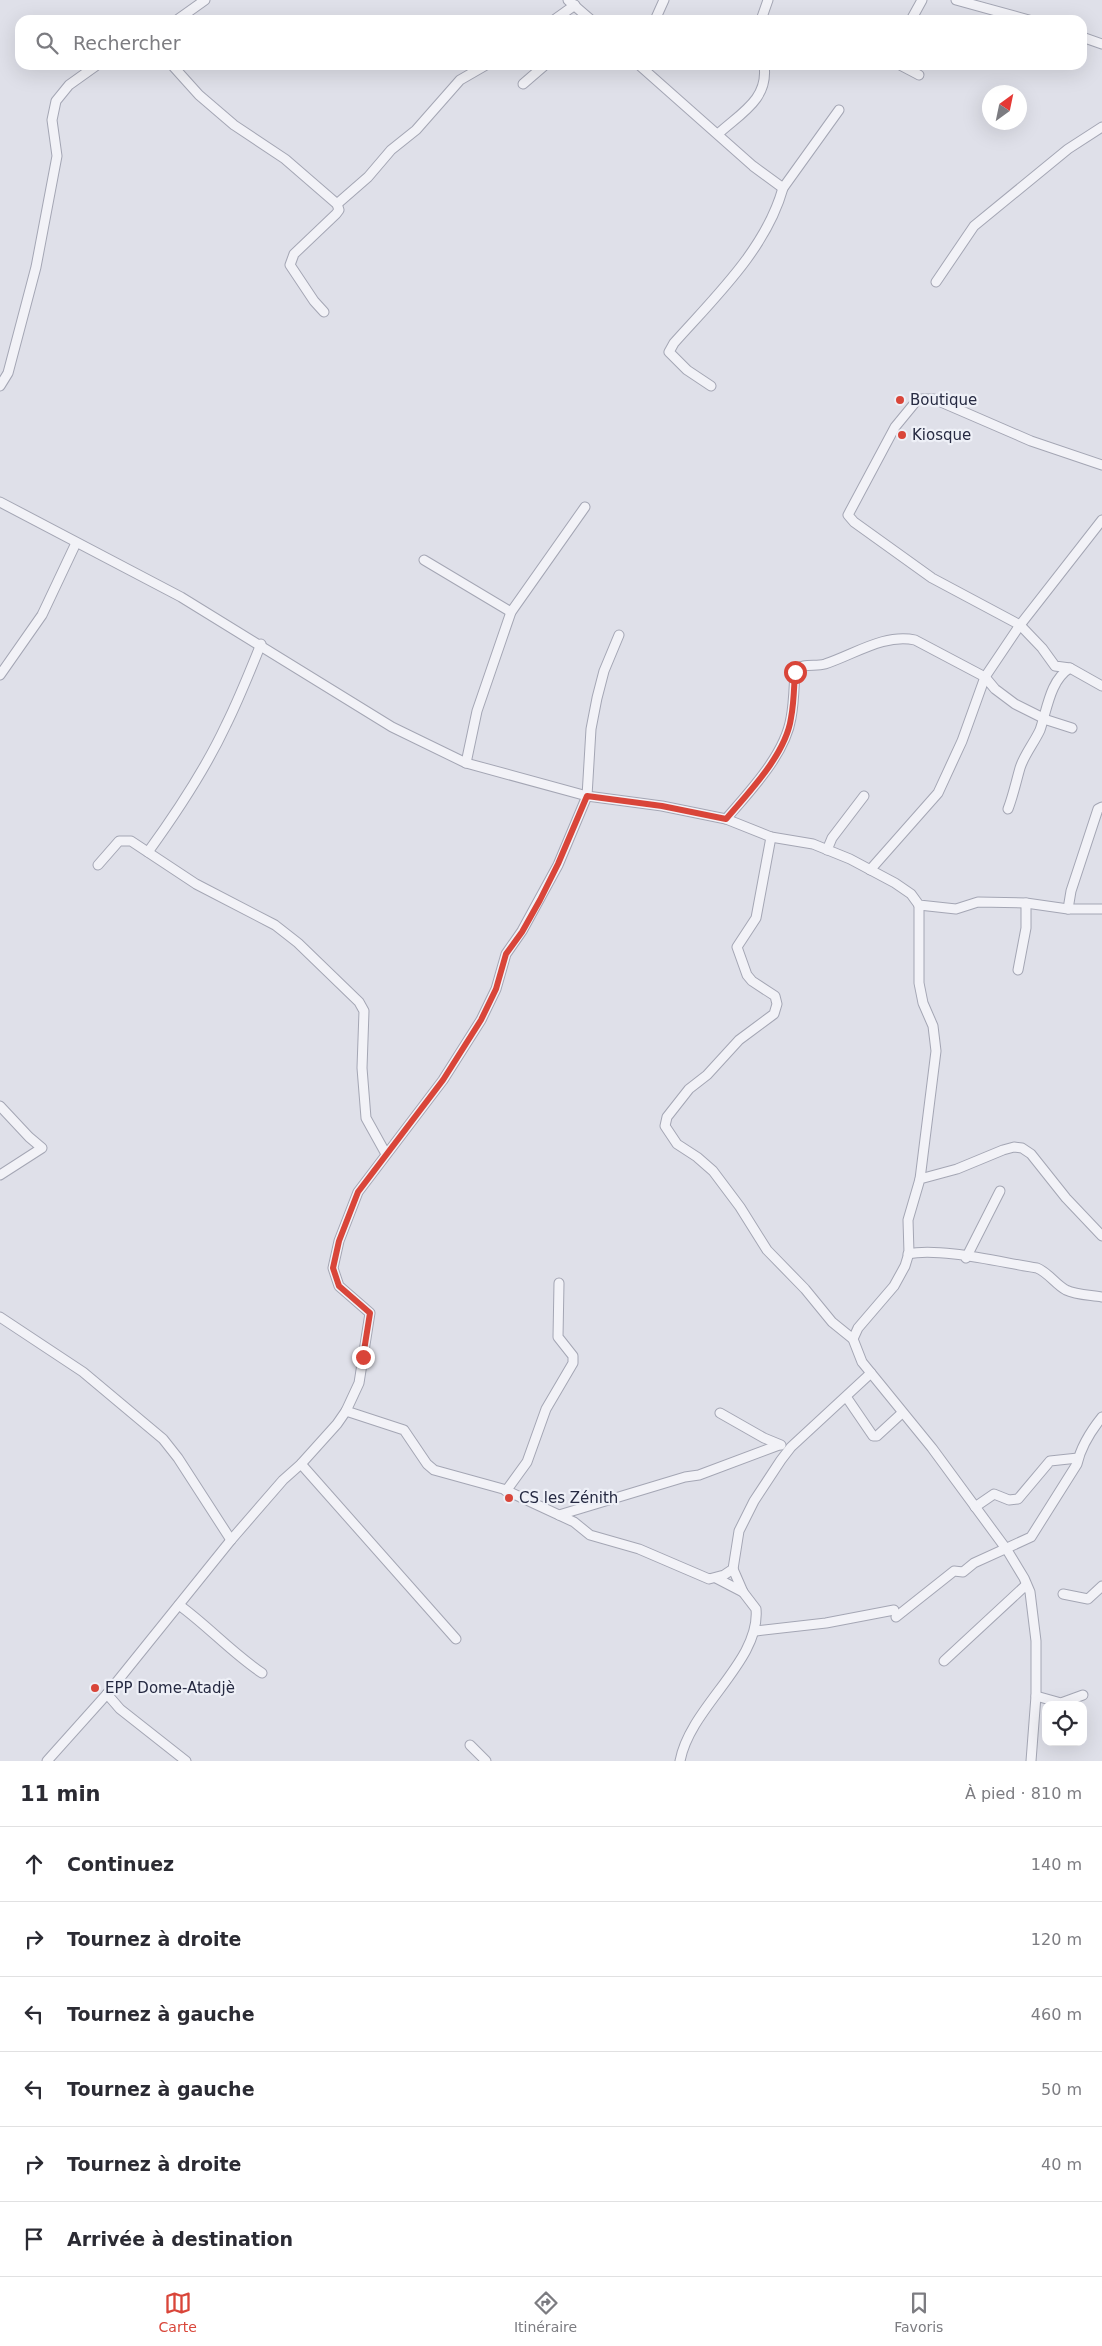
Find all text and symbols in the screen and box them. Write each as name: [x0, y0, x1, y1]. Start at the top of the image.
search box: [15, 15, 1087, 70]
icon: search: [33, 29, 61, 57]
text: Rechercher: [73, 32, 181, 54]
north arrow: [982, 85, 1027, 130]
place label: Boutique: [910, 391, 977, 409]
marker: Boutique: [894, 394, 906, 406]
place label: Kiosque: [912, 426, 971, 444]
marker: Kiosque: [896, 429, 908, 441]
route start: [784, 661, 807, 684]
route end: [352, 1346, 375, 1369]
place label: CS les Zénith: [519, 1489, 618, 1507]
marker: CS les Zénith: [503, 1492, 515, 1504]
place label: EPP Dome-Atadjè: [105, 1679, 235, 1697]
marker: EPP Dome-Atadjè: [89, 1682, 101, 1694]
map controls: [1042, 1701, 1087, 1746]
button: locate: [1042, 1701, 1087, 1746]
text: 11 min: [20, 1782, 101, 1806]
text: À pied · 810 m: [965, 1784, 1082, 1803]
icon: ahead: [20, 1850, 48, 1878]
text: Continuez: [67, 1853, 174, 1875]
text: 140 m: [1031, 1855, 1082, 1874]
icon: right: [20, 1925, 48, 1953]
text: Tournez à droite: [67, 1928, 241, 1950]
text: 120 m: [1031, 1930, 1082, 1949]
icon: left: [20, 2000, 48, 2028]
text: Tournez à gauche: [67, 2003, 255, 2025]
text: 460 m: [1031, 2005, 1082, 2024]
icon: left: [20, 2075, 48, 2103]
text: Tournez à gauche: [67, 2078, 255, 2100]
text: 50 m: [1041, 2080, 1082, 2099]
icon: right: [20, 2150, 48, 2178]
text: Tournez à droite: [67, 2153, 241, 2175]
text: 40 m: [1041, 2155, 1082, 2174]
icon: arrive: [20, 2225, 48, 2253]
text: Arrivée à destination: [67, 2228, 293, 2250]
tab: Carte: [159, 2289, 197, 2335]
tab: Itinéraire: [514, 2289, 577, 2335]
tab: Favoris: [894, 2289, 943, 2335]

